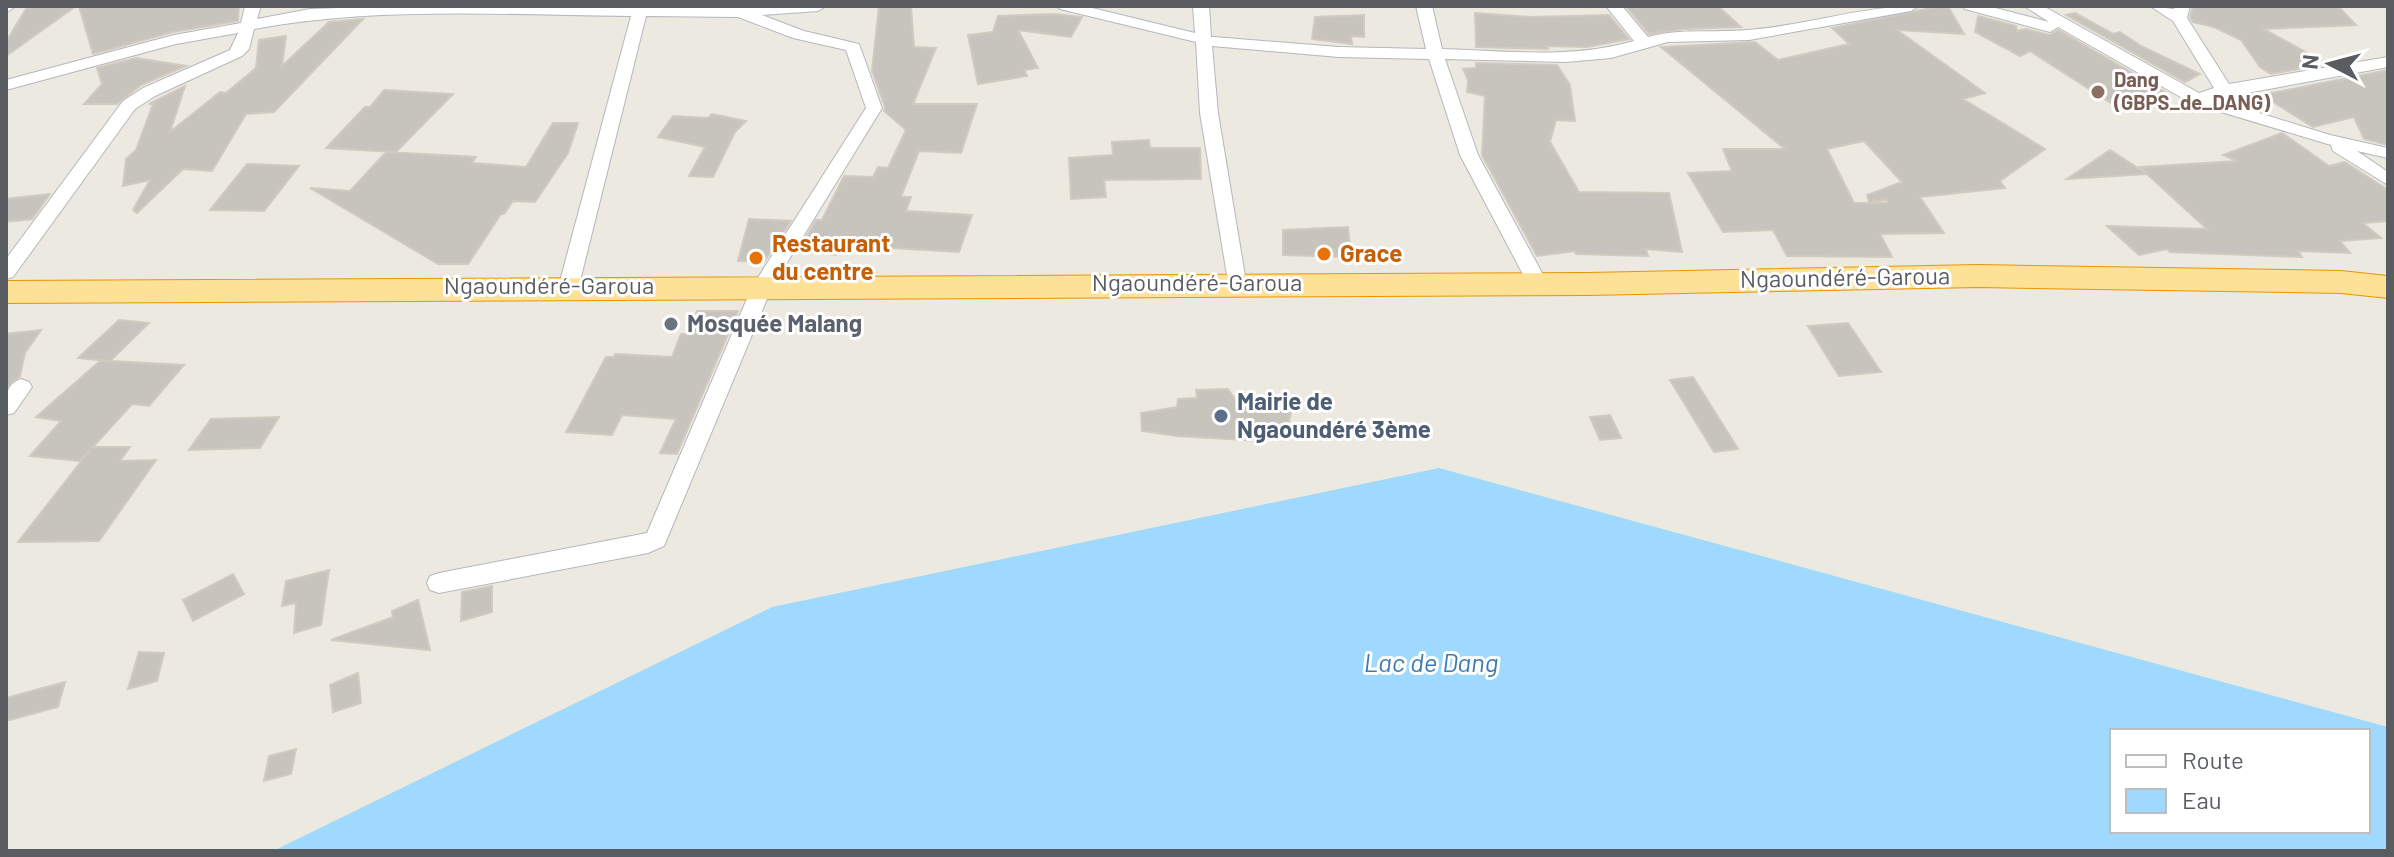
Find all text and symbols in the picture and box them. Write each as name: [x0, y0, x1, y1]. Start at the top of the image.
north arrow: [2290, 24, 2370, 104]
text: N: [2295, 53, 2323, 70]
place label: Dang (GBPS_de_DANG): [2113, 67, 2270, 114]
marker: Dang (GBPS_de_DANG): [2089, 83, 2107, 101]
place label: Restaurant du centre: [772, 228, 890, 285]
place label: Grace: [1340, 238, 1402, 267]
marker: Grace: [1315, 245, 1333, 263]
marker: Restaurant du centre: [747, 249, 765, 267]
street label: Ngaoundéré-Garoua: [1740, 260, 1950, 293]
street label: Ngaoundéré-Garoua: [1092, 267, 1302, 296]
street label: Ngaoundéré-Garoua: [444, 270, 654, 299]
place label: Mosquée Malang: [687, 308, 862, 337]
marker: Mosquée Malang: [662, 315, 680, 333]
place label: Mairie de Ngaoundéré 3ème: [1237, 386, 1431, 443]
marker: Mairie de Ngaoundéré 3ème: [1212, 407, 1230, 425]
water label: Lac de Dang: [1364, 646, 1498, 677]
legend: [2110, 729, 2370, 833]
text: Route: [2182, 745, 2244, 774]
text: Eau: [2182, 785, 2222, 814]

